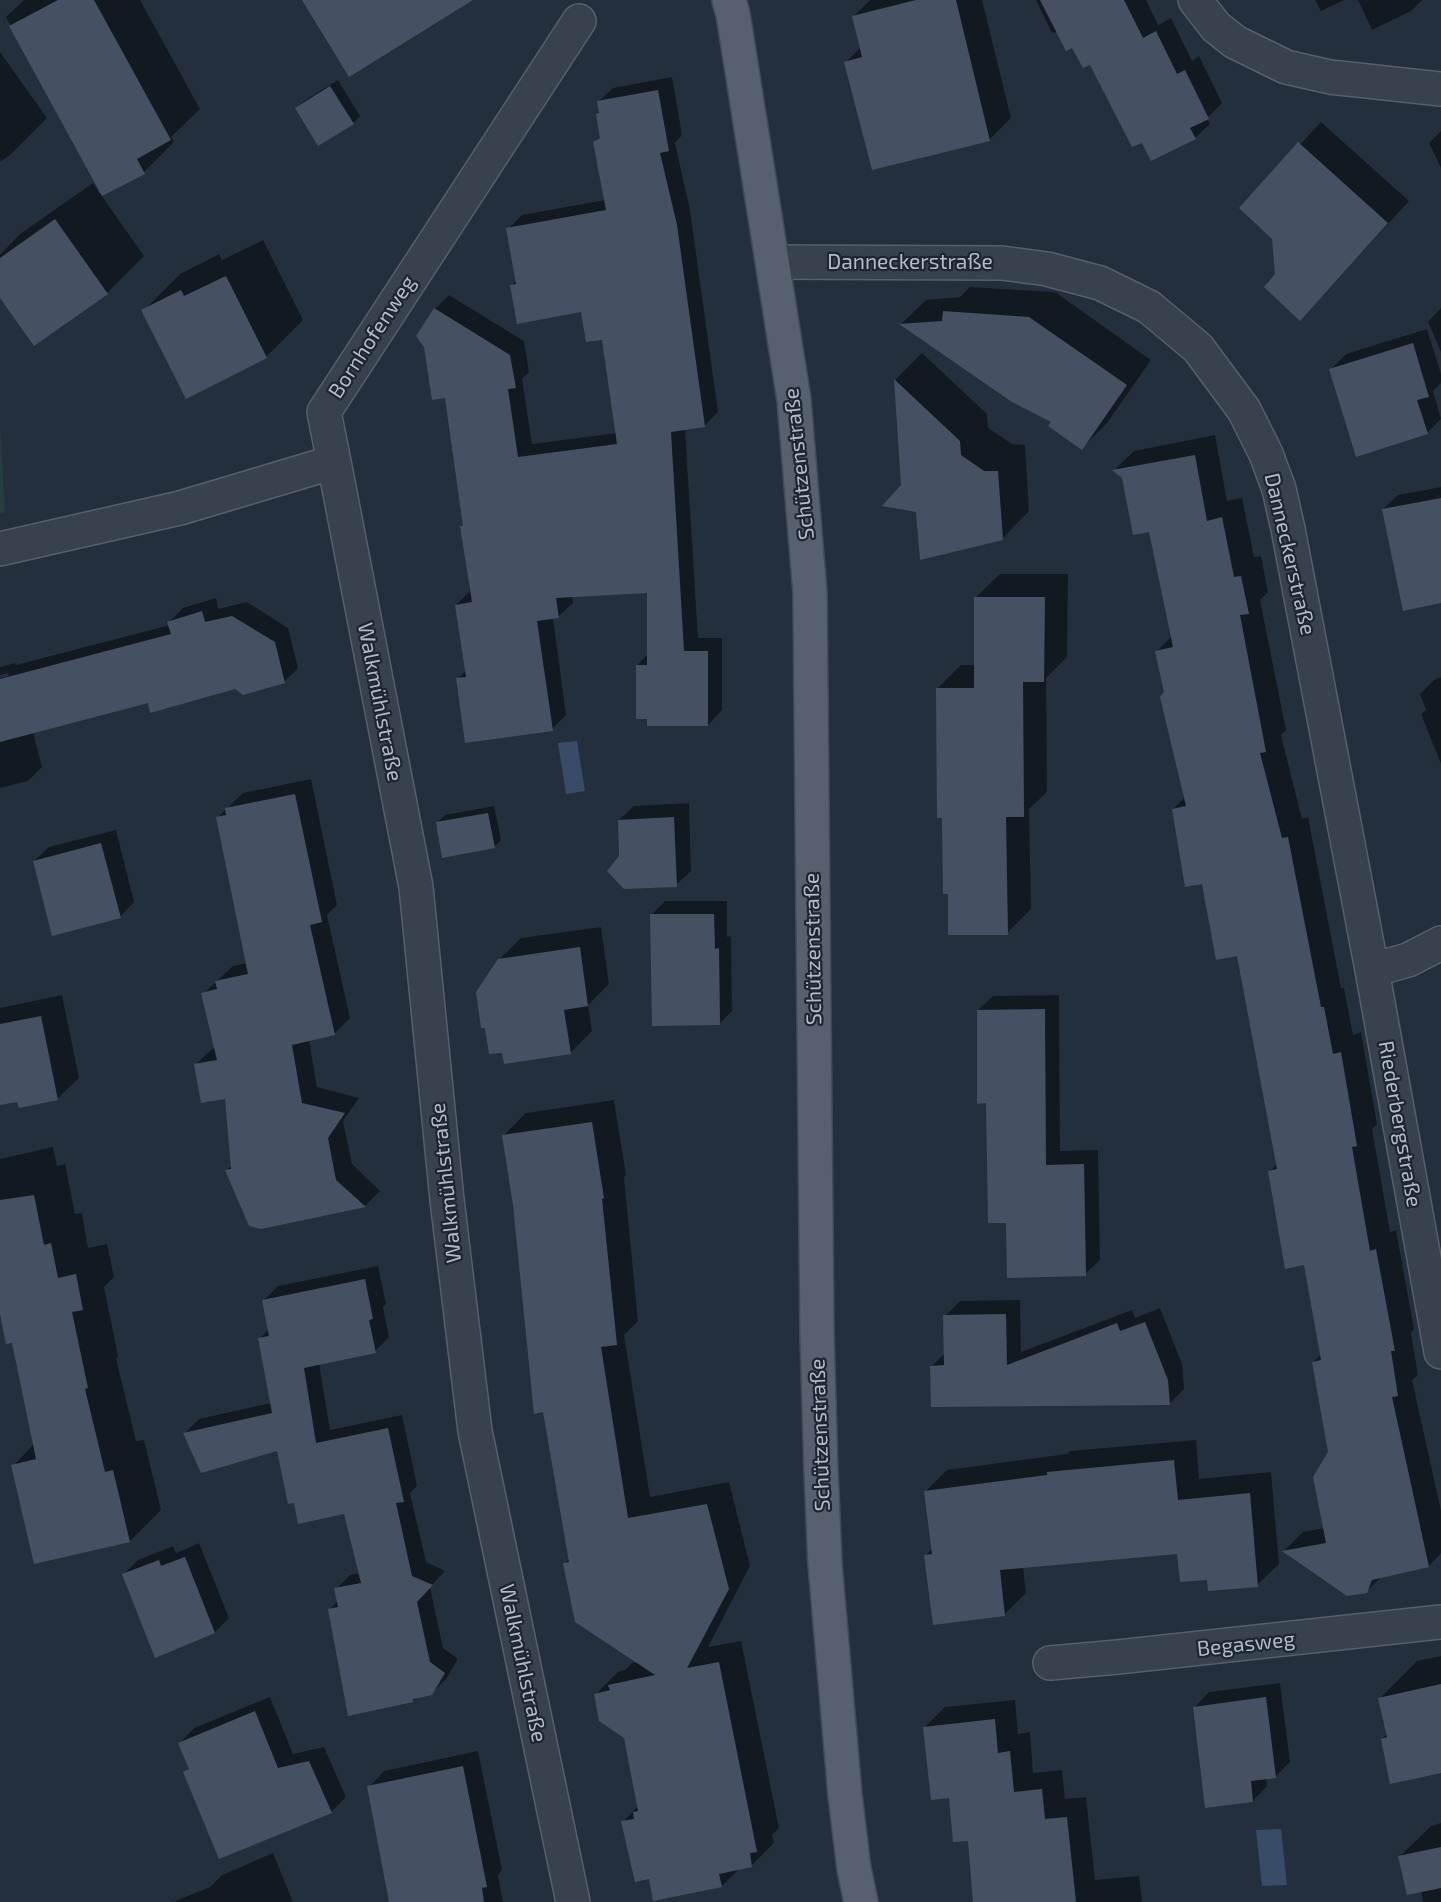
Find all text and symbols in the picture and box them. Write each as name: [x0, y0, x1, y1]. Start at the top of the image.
street label: Danneckerstraße: [827, 249, 993, 275]
street label: Bornhofenweg: [323, 271, 421, 403]
street label: Schützenstraße: [779, 387, 819, 541]
street label: Danneckerstraße: [1259, 471, 1321, 637]
street label: Walkmühlstraße: [352, 621, 408, 783]
street label: Schützenstraße: [799, 873, 827, 1025]
street label: Riederbergstraße: [1373, 1039, 1427, 1209]
street label: Walkmühlstraße: [425, 1102, 467, 1264]
street label: Schützenstraße: [805, 1358, 835, 1512]
street label: Walkmühlstraße: [494, 1582, 552, 1744]
street label: Begasweg: [1196, 1626, 1296, 1662]

